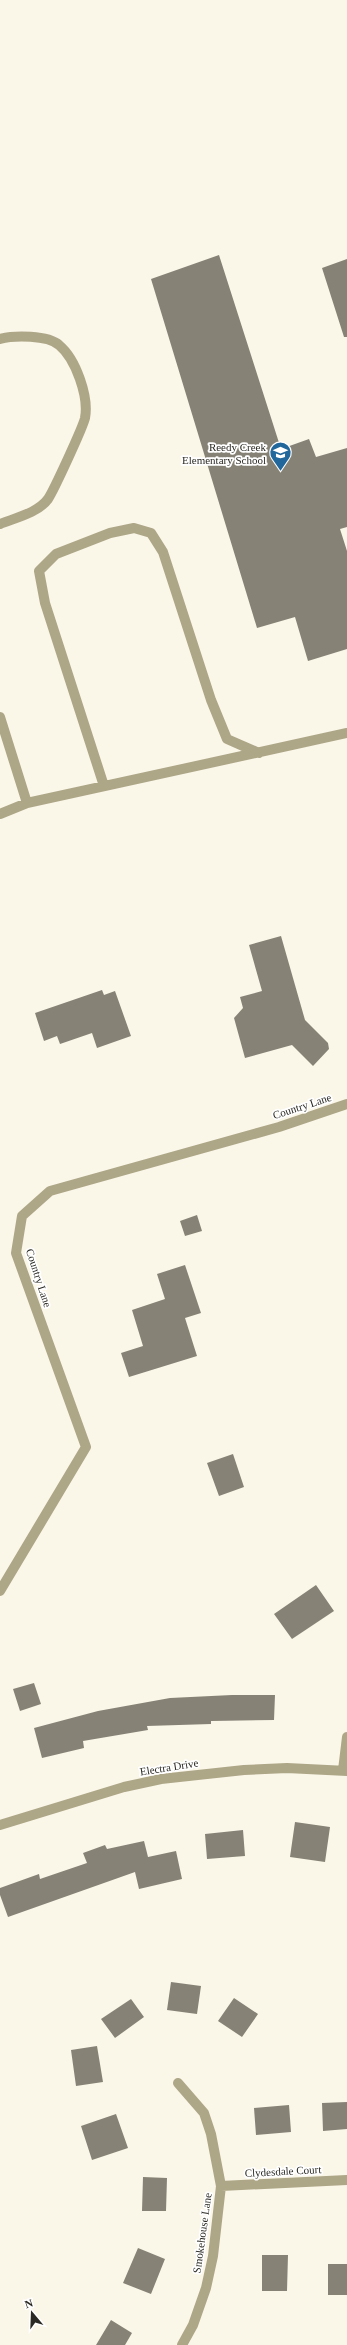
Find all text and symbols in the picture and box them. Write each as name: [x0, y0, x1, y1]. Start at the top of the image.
school or university icon: Reedy Creek Elementary School: [268, 440, 294, 473]
place label: Reedy Creek Elementary School: [182, 441, 266, 466]
street label: Country Lane: [271, 1091, 333, 1121]
street label: Country Lane: [24, 1247, 54, 1309]
street label: Electra Drive: [139, 1756, 199, 1778]
street label: Clydesdale Court: [244, 2163, 322, 2179]
street label: Smokehouse Lane: [190, 2192, 214, 2274]
north arrow: [12, 2293, 52, 2333]
text: N: [23, 2297, 35, 2311]

